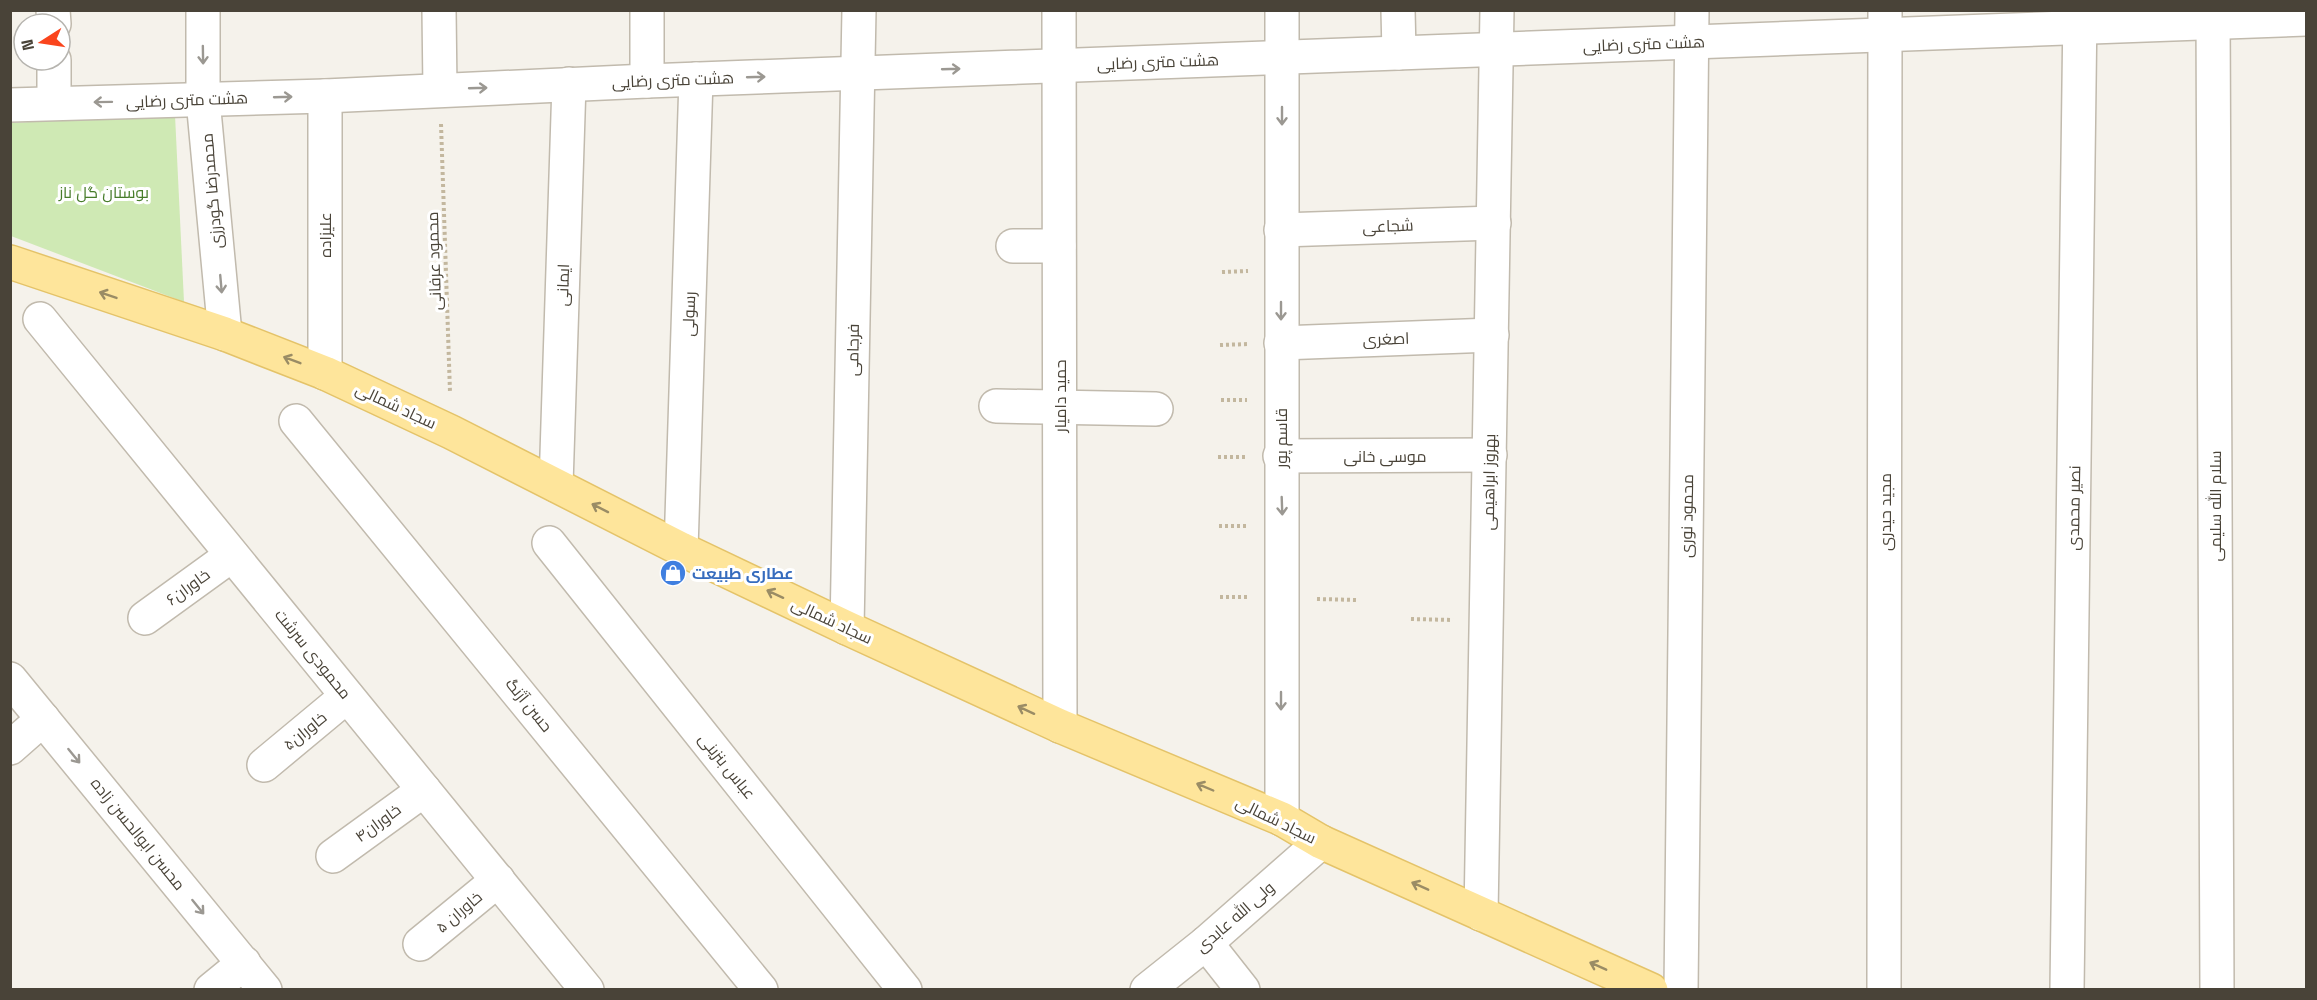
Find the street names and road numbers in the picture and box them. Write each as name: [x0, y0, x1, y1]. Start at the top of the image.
street label: هشت متری رضایی: [1582, 31, 1706, 57]
street label: هشت متری رضایی: [1096, 49, 1220, 75]
street label: هشت متری رضایی: [611, 67, 735, 93]
street label: هشت متری رضایی: [125, 87, 249, 113]
street label: محمدرضا گودرزی: [196, 132, 228, 250]
street label: محمود عرفانی: [422, 211, 446, 311]
street label: علیزاده: [315, 212, 336, 258]
street label: شجاعی: [1362, 215, 1414, 237]
street label: ایمانی: [552, 263, 574, 307]
street label: رسولی: [678, 291, 700, 337]
street label: فرجامی: [842, 324, 864, 376]
street label: اصغری: [1362, 328, 1410, 350]
street label: حمید دامیار: [1050, 360, 1071, 434]
street label: سجاد شمالی: [352, 378, 440, 434]
street label: قاسم پور: [1271, 408, 1293, 469]
street label: بهروز ابراهیمی: [1478, 433, 1500, 531]
street label: موسی خانی: [1343, 446, 1427, 467]
street label: سلام الله سلیمی: [2205, 450, 2227, 562]
street label: نصیر محمدی: [2063, 465, 2085, 551]
street label: مجید حیدری: [1875, 473, 1896, 551]
street label: محمود نوری: [1676, 474, 1698, 558]
street label: خاوران۶: [162, 564, 214, 610]
street label: سجاد شمالی: [788, 593, 876, 649]
street label: محمودی سرشت: [270, 605, 356, 703]
street label: حسن آژنگ: [501, 674, 557, 736]
street label: خاوران۵: [279, 707, 331, 755]
street label: عباس بنزینی: [694, 729, 760, 803]
street label: محسن ابوالحسن زاده: [86, 773, 190, 895]
street label: سجاد شمالی: [1232, 792, 1320, 848]
street label: خاوران۴: [351, 799, 405, 847]
street label: ولی الله عابدی: [1191, 877, 1279, 957]
street label: خاوران ۵: [431, 886, 487, 938]

